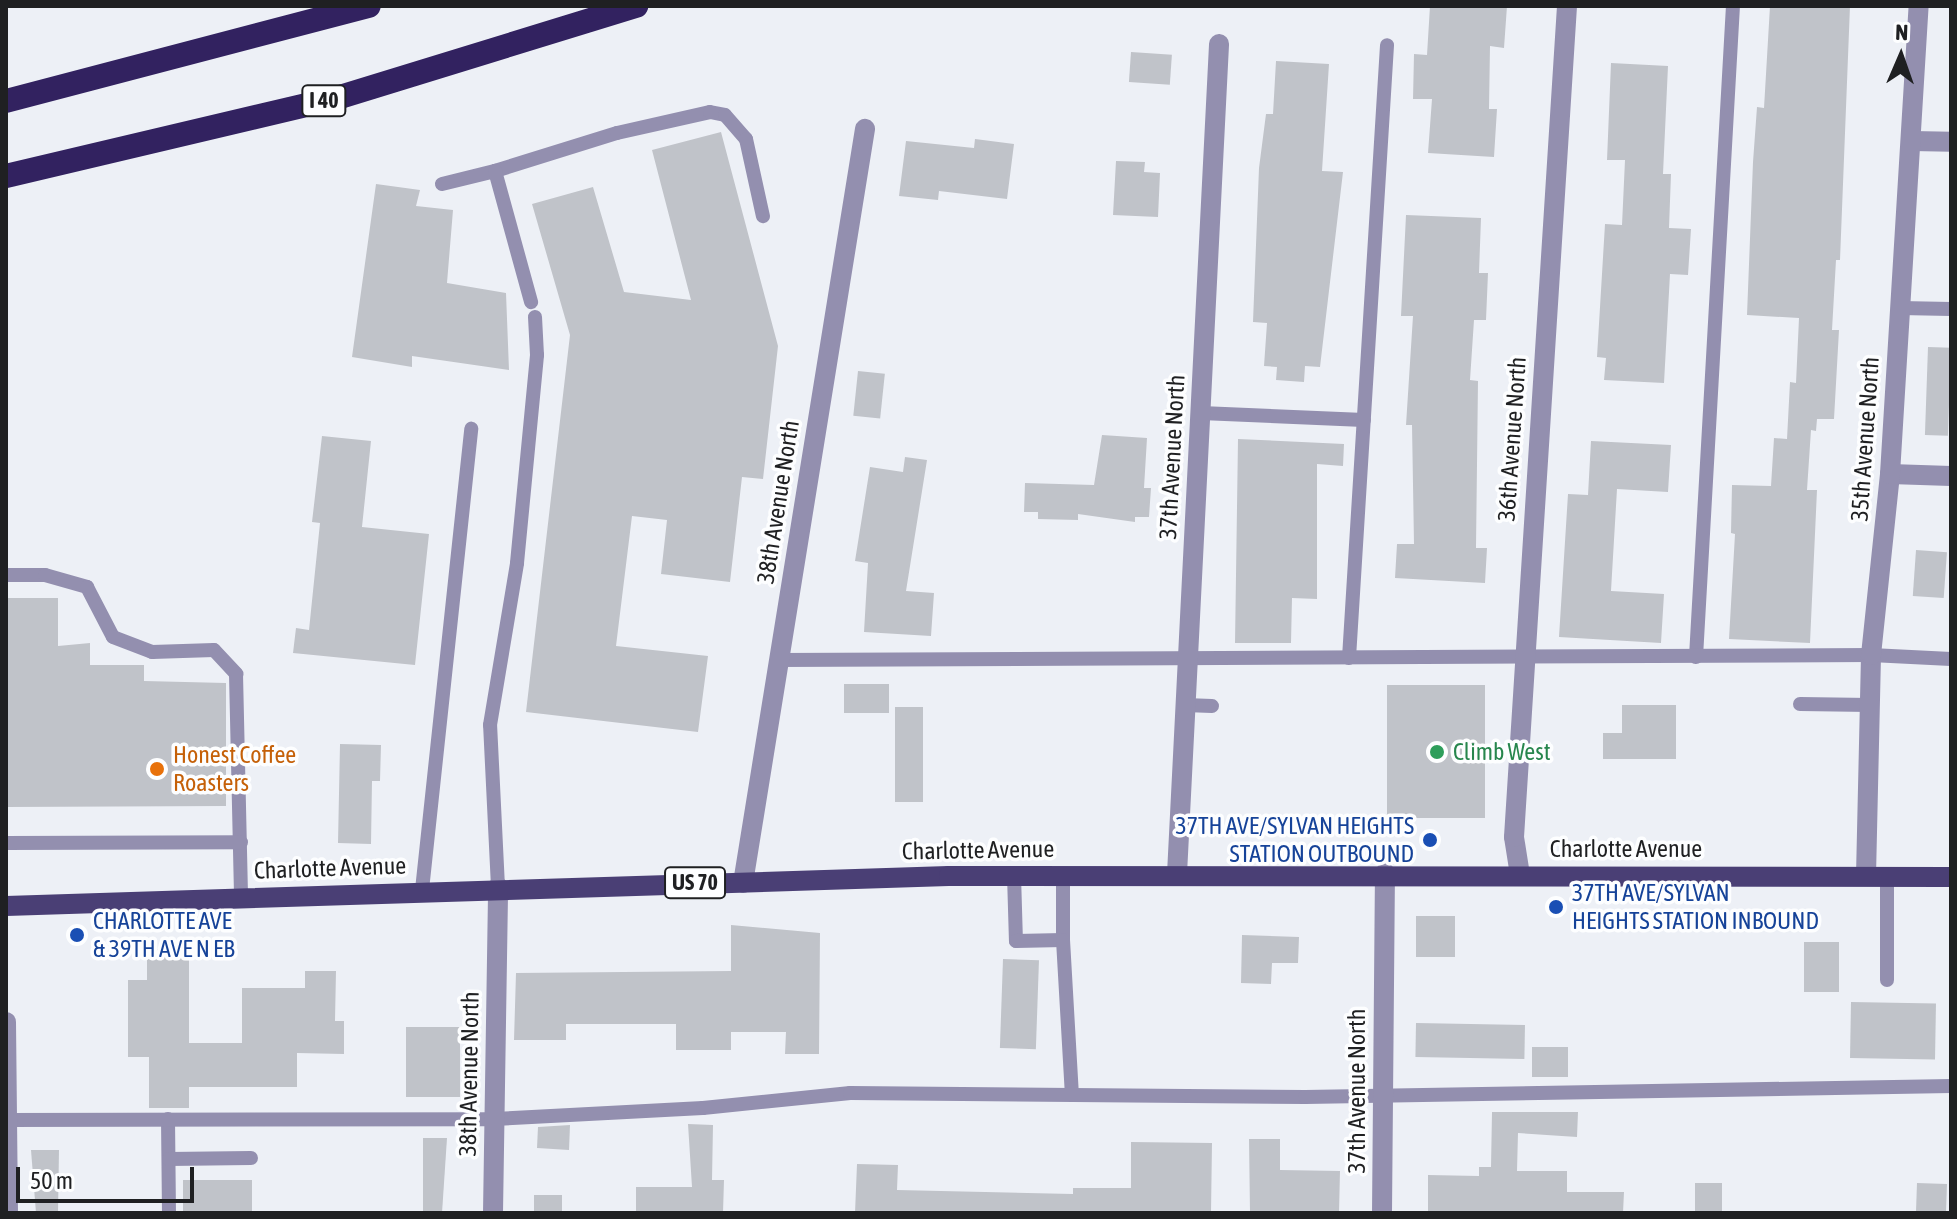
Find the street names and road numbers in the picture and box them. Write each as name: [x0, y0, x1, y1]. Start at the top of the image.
road number: I 40: [300, 83, 348, 119]
street label: 36th Avenue North: [1492, 356, 1532, 522]
street label: 35th Avenue North: [1845, 356, 1885, 522]
street label: 37th Avenue North: [1153, 374, 1191, 540]
street label: 38th Avenue North: [751, 418, 805, 586]
street label: Charlotte Avenue: [902, 834, 1054, 866]
street label: Charlotte Avenue: [1550, 835, 1702, 863]
street label: Charlotte Avenue: [253, 851, 407, 885]
road number: US 70: [663, 865, 727, 901]
street label: 38th Avenue North: [453, 991, 485, 1157]
street label: 37th Avenue North: [1343, 1009, 1371, 1173]

